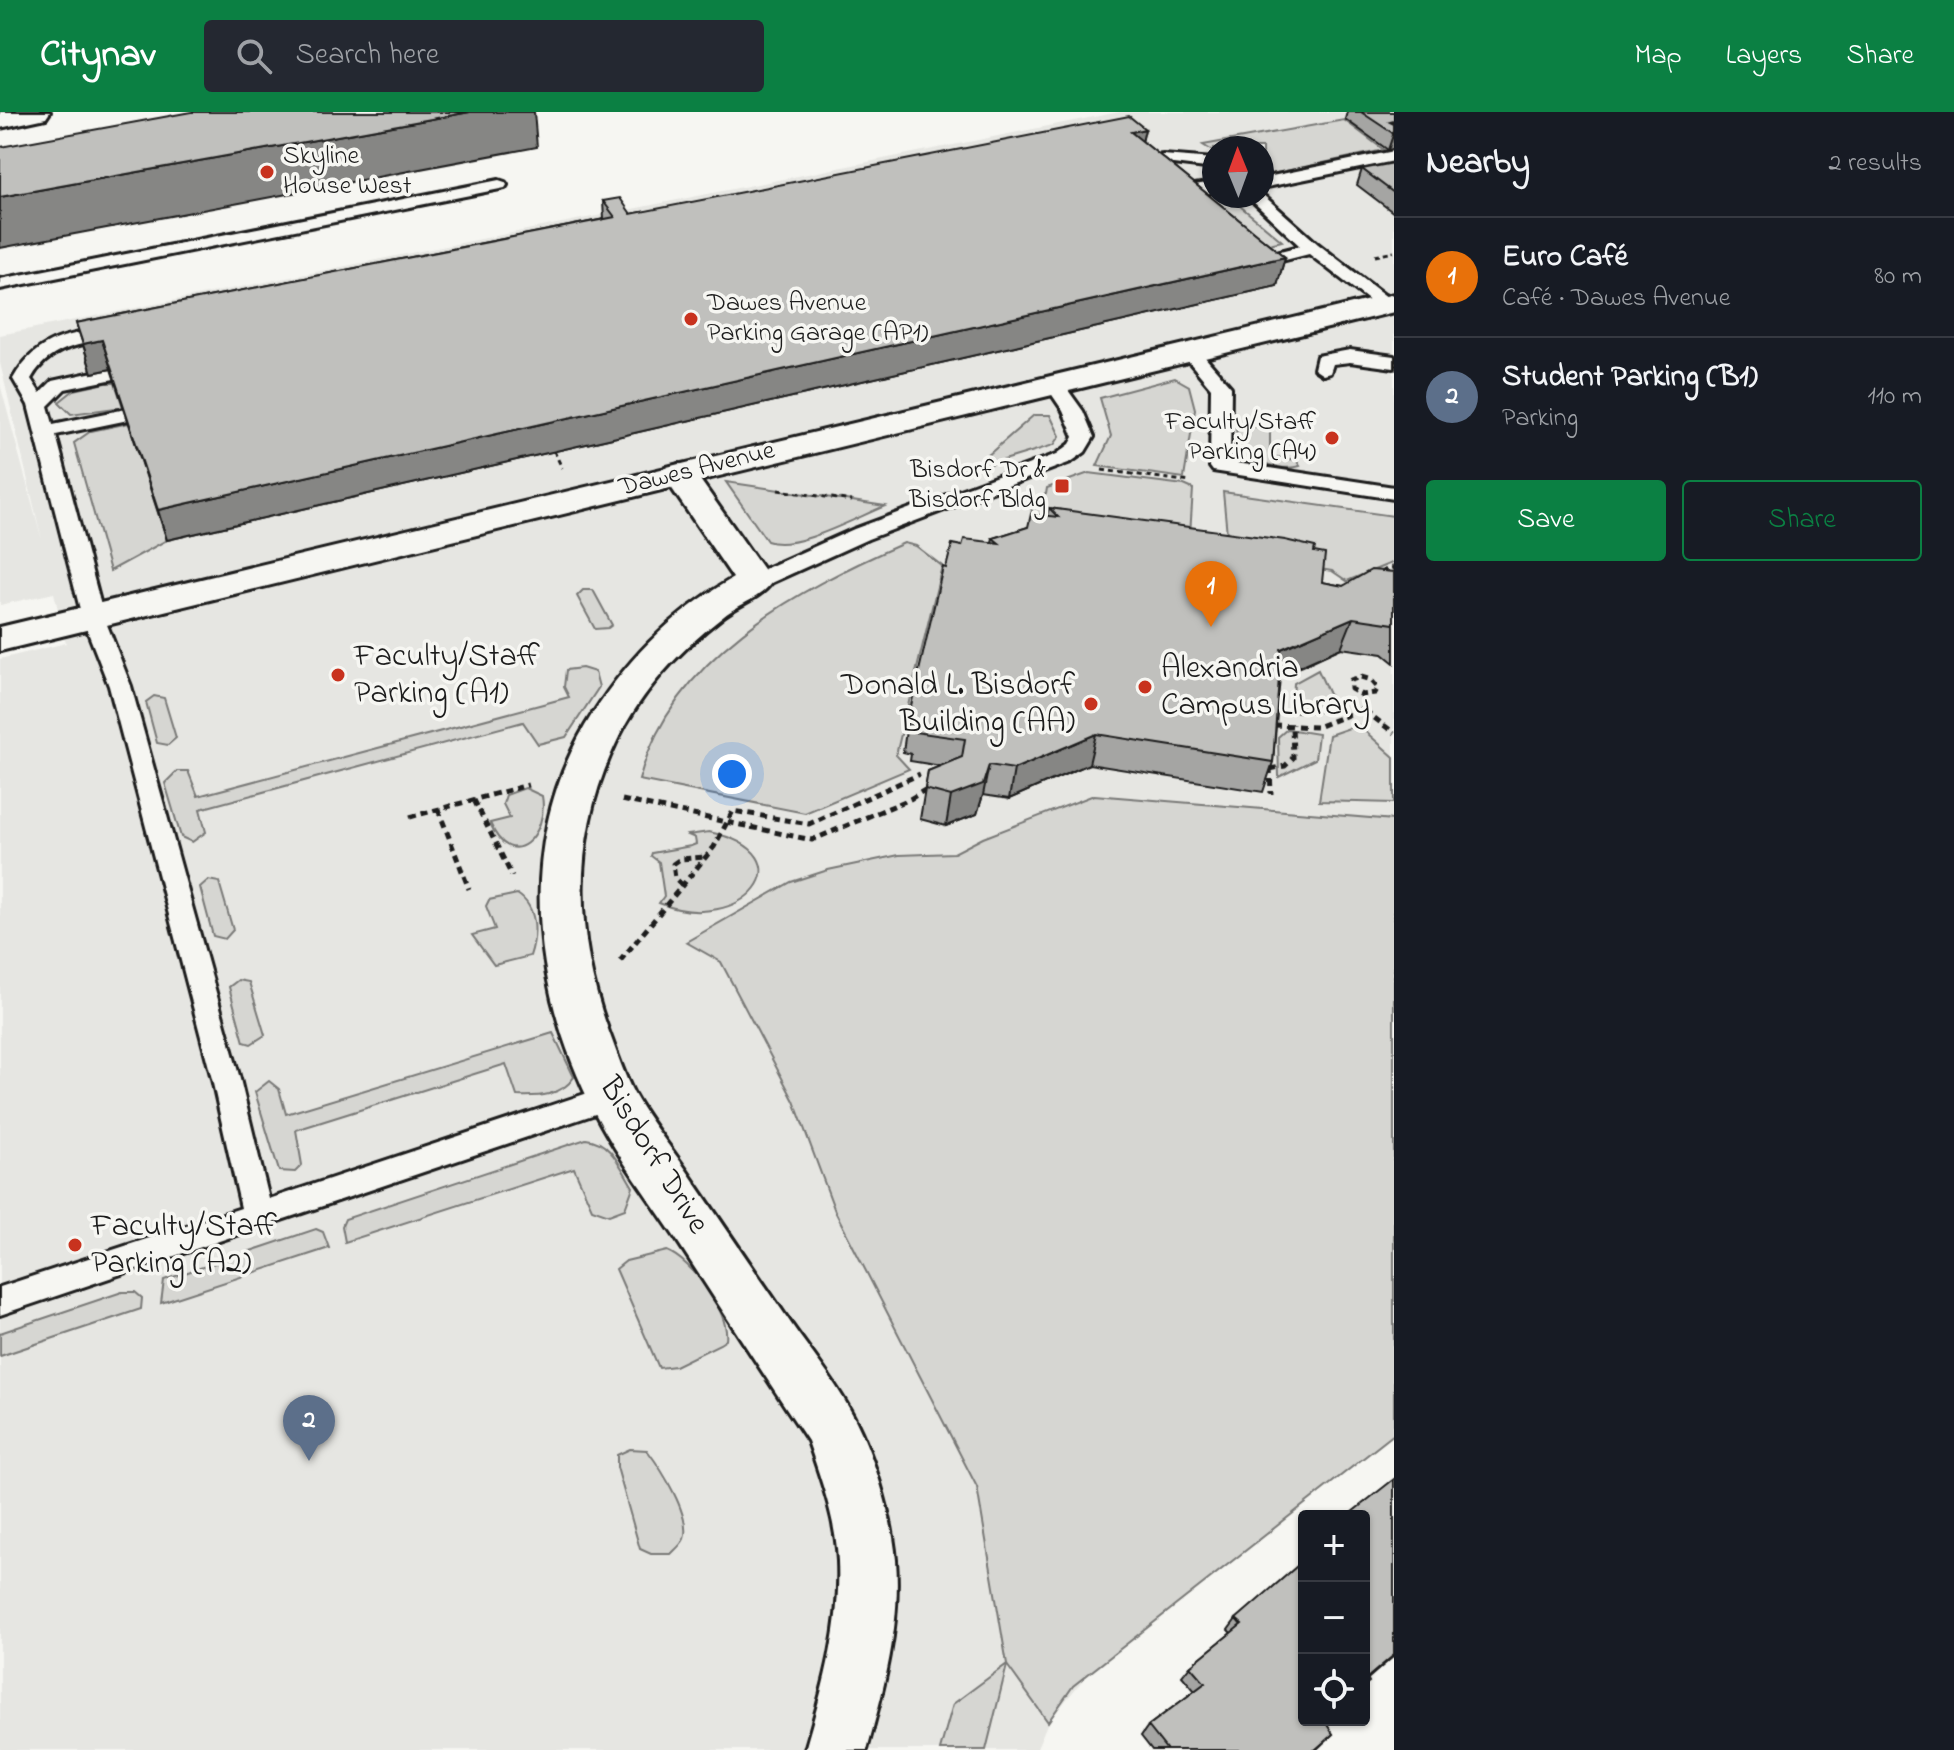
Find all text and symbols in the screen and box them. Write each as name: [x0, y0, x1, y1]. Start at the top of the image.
search box: [204, 20, 764, 92]
text: Citynav: [40, 28, 156, 84]
icon: search: [232, 34, 276, 78]
text: Search here: [296, 34, 439, 78]
text: Map: [1634, 36, 1682, 77]
text: Layers: [1726, 36, 1802, 77]
text: Share: [1846, 36, 1914, 77]
north arrow: [1202, 136, 1274, 208]
place label: Skyline House West: [283, 138, 412, 206]
text: Nearby: [1426, 139, 1530, 189]
text: 2 results: [1829, 145, 1922, 183]
marker: Skyline House West: [258, 163, 276, 181]
text: Euro Café: [1502, 236, 1628, 280]
text: 1: [1448, 258, 1456, 296]
text: 80 m: [1874, 258, 1922, 296]
text: Café · Dawes Avenue: [1502, 280, 1730, 318]
place label: Dawes Avenue Parking Garage (AP1): [706, 285, 929, 353]
marker: Dawes Avenue Parking Garage (AP1): [682, 310, 700, 328]
text: Student Parking (B1): [1502, 356, 1758, 400]
text: 2: [1446, 378, 1458, 416]
text: 110 m: [1868, 378, 1922, 416]
text: Parking: [1502, 400, 1578, 438]
place label: Faculty/Staff Parking (A4): [1164, 404, 1316, 472]
marker: Faculty/Staff Parking (A4): [1323, 429, 1341, 447]
street label: Dawes Avenue: [614, 432, 779, 508]
place label: Bisdorf Dr & Bisdorf Bldg: [908, 452, 1046, 520]
marker: Bisdorf Dr & Bisdorf Bldg: [1053, 477, 1071, 495]
button: Save: [1426, 480, 1666, 561]
button: Share: [1682, 480, 1922, 561]
pin: 1: [1185, 561, 1237, 627]
place label: Faculty/Staff Parking (A1): [353, 634, 540, 718]
place label: Alexandria Campus Library: [1161, 646, 1370, 730]
place label: Donald L. Bisdorf Building (AA): [840, 663, 1075, 747]
marker: Faculty/Staff Parking (A1): [329, 666, 347, 684]
marker: Alexandria Campus Library: [1136, 678, 1154, 696]
marker: Donald L. Bisdorf Building (AA): [1082, 695, 1100, 713]
your location: [712, 754, 752, 794]
street label: Bisdorf Drive: [585, 1067, 720, 1244]
place label: Faculty/Staff Parking (A2): [90, 1204, 277, 1288]
marker: Faculty/Staff Parking (A2): [66, 1236, 84, 1254]
pin: 2: [283, 1395, 335, 1461]
map controls: [1298, 1510, 1370, 1726]
button: +: [1298, 1510, 1370, 1582]
button: −: [1298, 1582, 1370, 1654]
button: locate: [1298, 1654, 1370, 1726]

